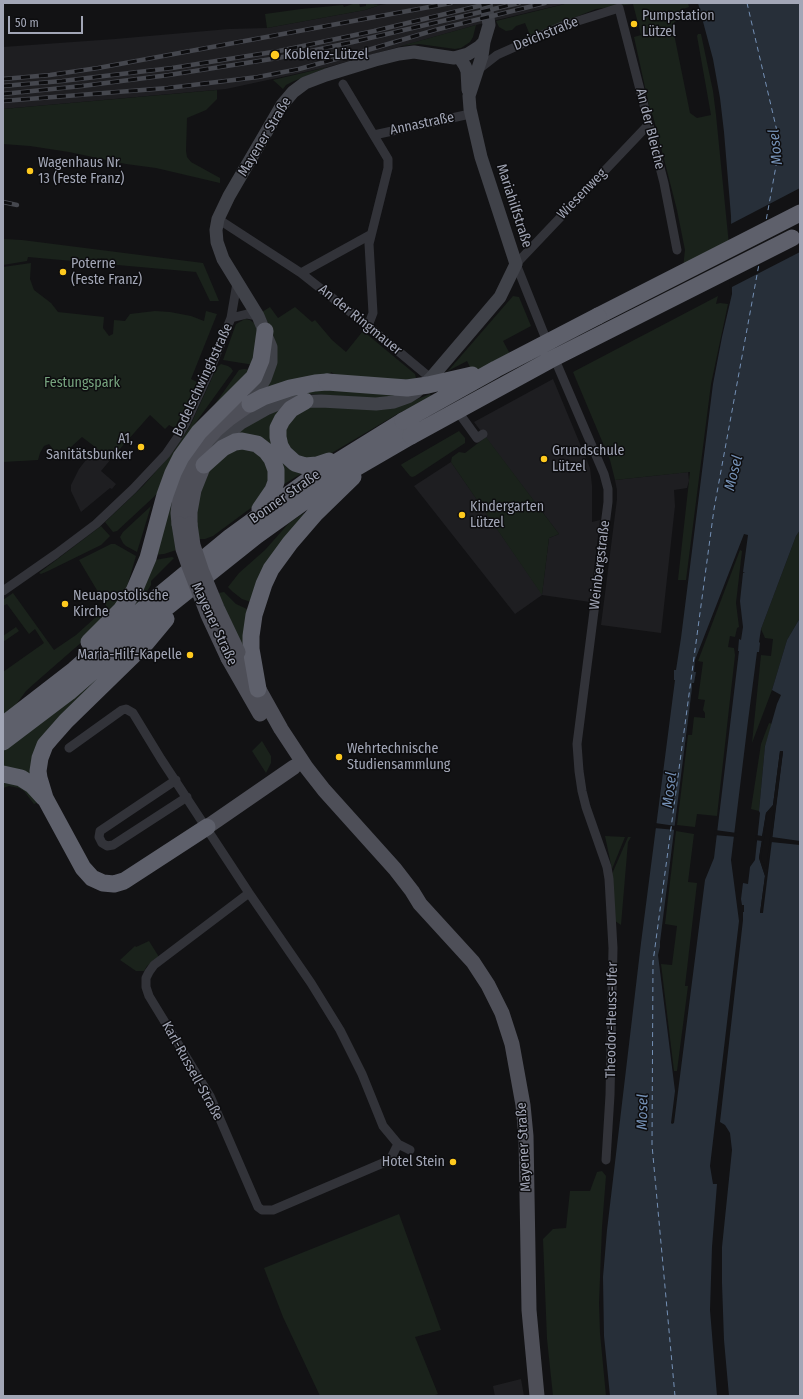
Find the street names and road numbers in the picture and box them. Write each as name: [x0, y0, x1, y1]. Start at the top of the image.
street label: Deichstraße: [511, 13, 581, 55]
street label: An der Bleiche: [632, 87, 668, 171]
street label: Mayener Straße: [235, 94, 295, 180]
street label: Annastraße: [388, 109, 456, 139]
street label: Mariahilfstraße: [493, 162, 535, 250]
street label: Wiesenweg: [554, 165, 610, 223]
street label: An der Ringmauer: [315, 281, 405, 359]
street label: Bodelschwinghstraße: [169, 321, 237, 439]
street label: Bonner Straße: [247, 467, 323, 527]
street label: Weinbergstraße: [586, 519, 614, 611]
street label: Mayener Straße: [187, 580, 241, 668]
street label: Theodor-Heuss-Ufer: [603, 962, 621, 1078]
street label: Karl-Russell-Straße: [158, 1019, 226, 1123]
street label: Mayener Straße: [513, 1102, 535, 1192]

